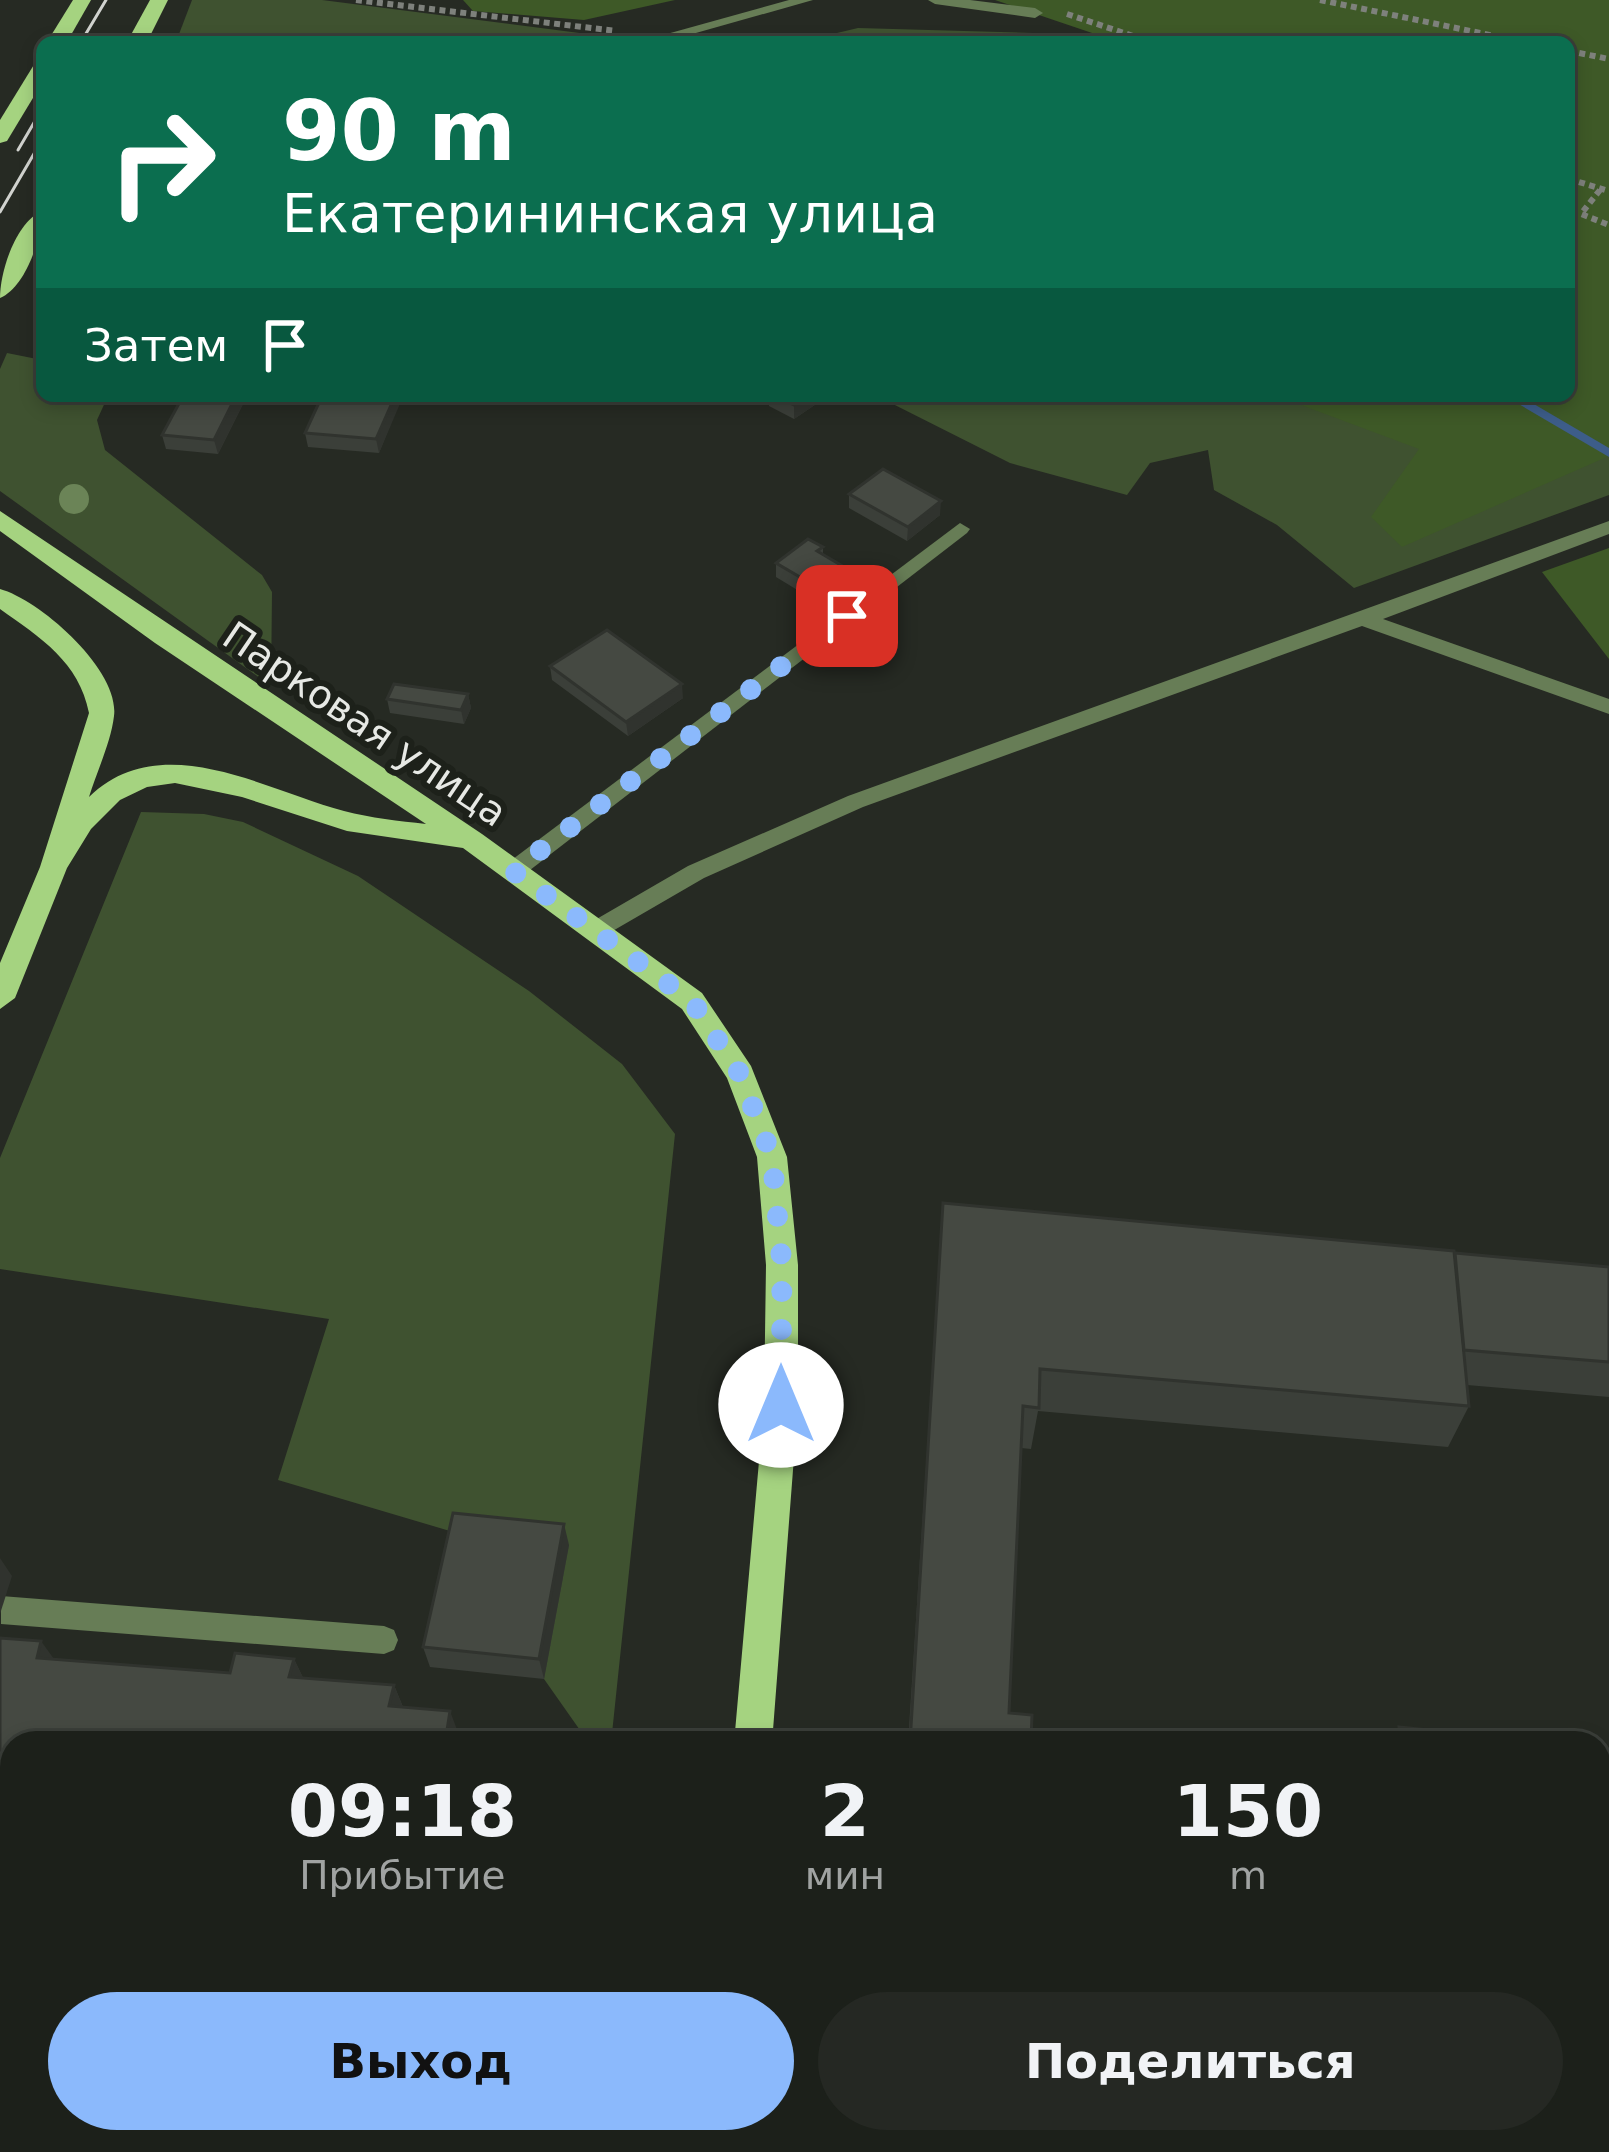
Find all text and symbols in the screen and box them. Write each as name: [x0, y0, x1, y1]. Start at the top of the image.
text: 90 m: [282, 82, 516, 180]
icon: right: [84, 84, 240, 240]
text: Екатерининская улица: [282, 182, 938, 245]
icon: arrive: [252, 312, 318, 378]
text: Затем: [84, 319, 228, 372]
pin: [796, 565, 898, 667]
icon: arrive: [814, 583, 880, 649]
street label: Парковая улица: [215, 613, 515, 835]
position arrow: [718, 1342, 844, 1468]
text: 09:18: [288, 1769, 517, 1853]
text: 2: [820, 1769, 870, 1853]
text: 150: [1173, 1769, 1323, 1853]
text: Прибытие: [299, 1853, 506, 1898]
text: мин: [805, 1853, 885, 1898]
text: m: [1229, 1853, 1267, 1898]
button: Выход: [48, 1992, 794, 2130]
button: Поделиться: [818, 1992, 1563, 2130]

